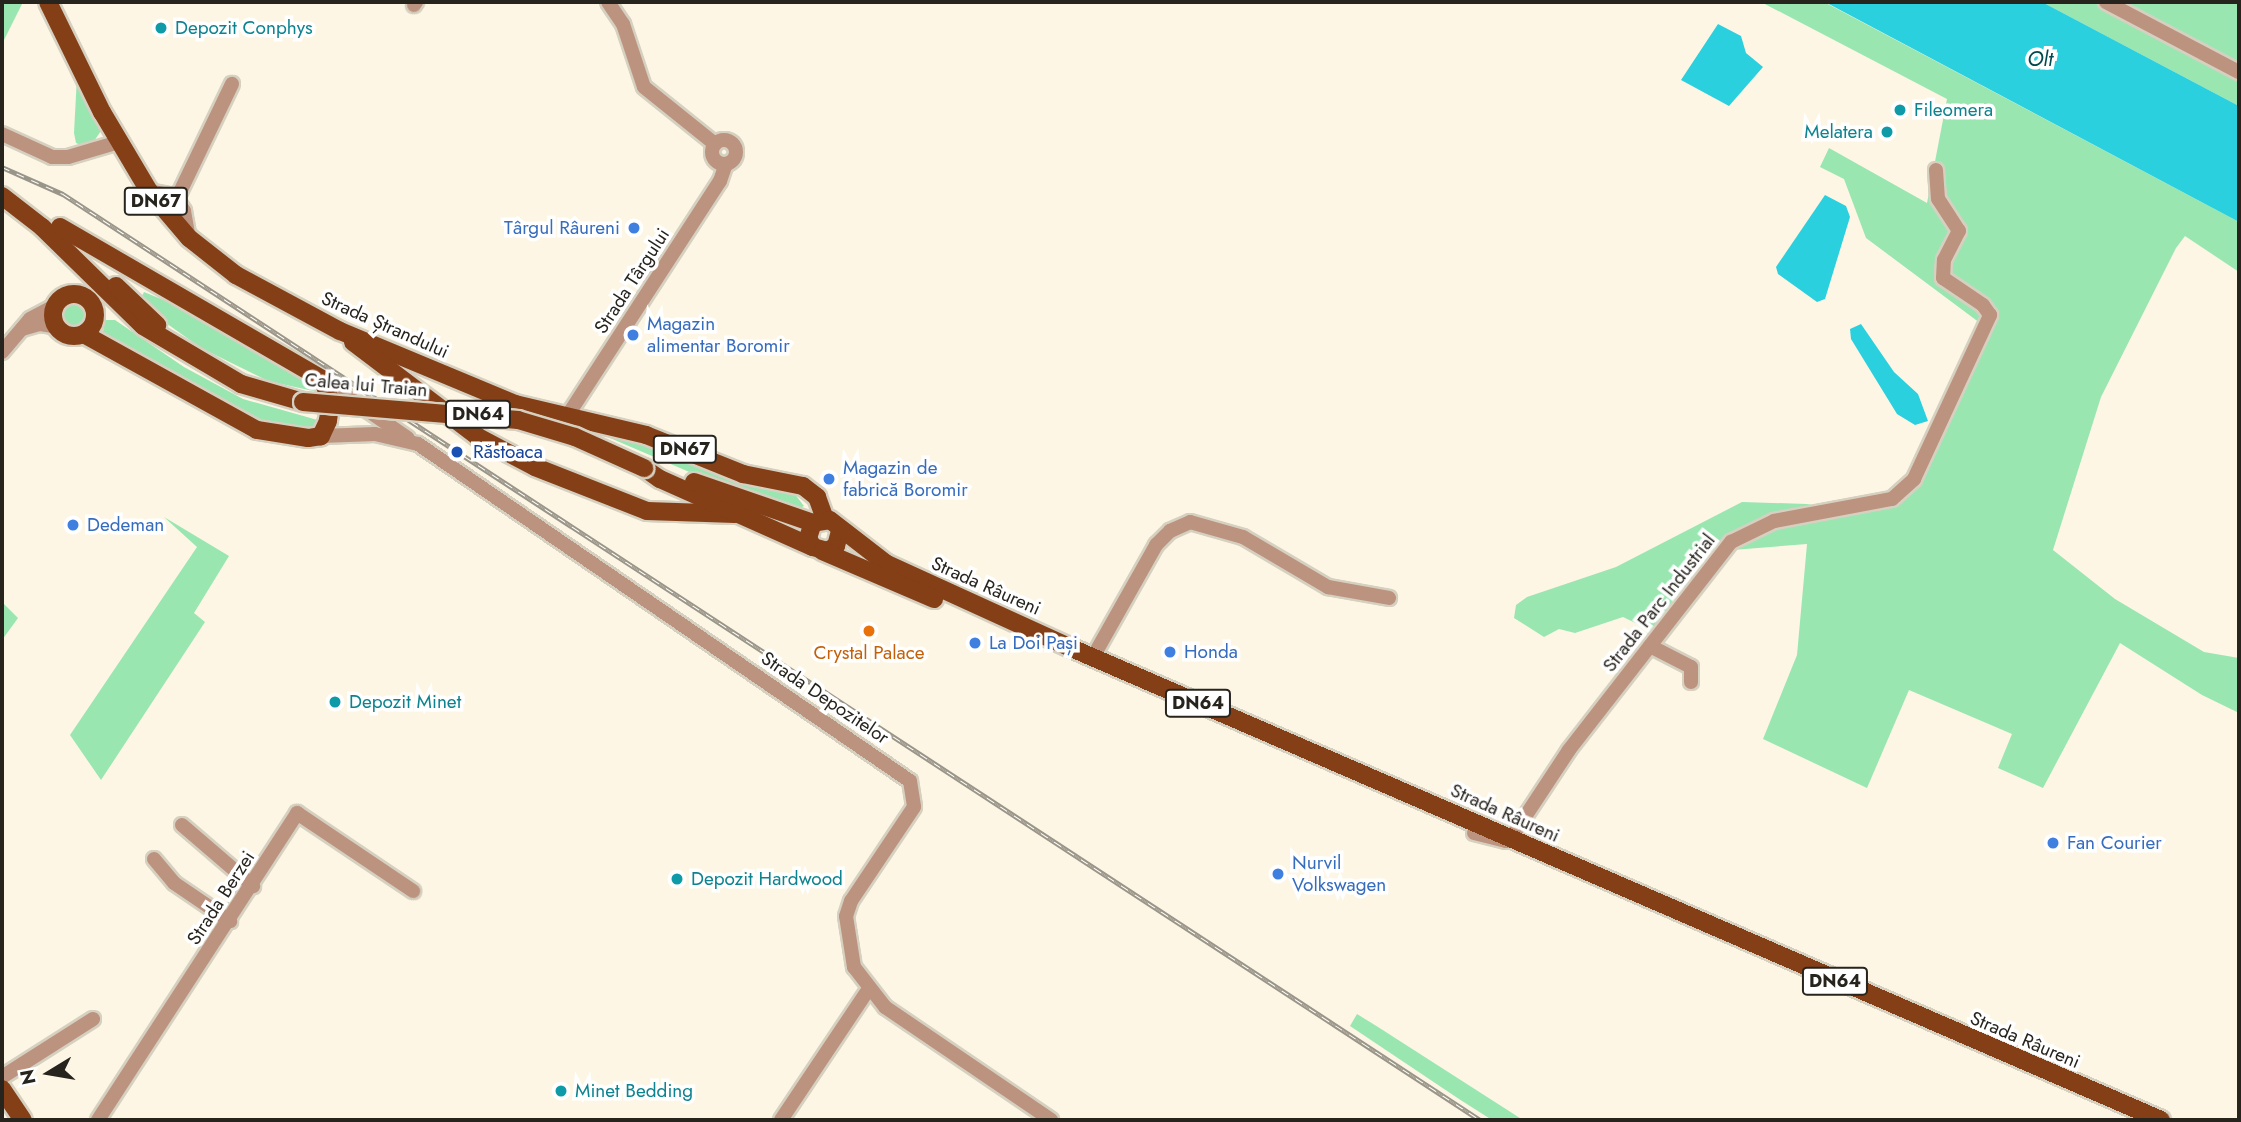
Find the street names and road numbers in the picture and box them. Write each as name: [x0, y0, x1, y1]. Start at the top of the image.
road number: DN67: [123, 186, 189, 216]
street label: Strada Târgului: [590, 224, 674, 338]
street label: Strada Ștrandului: [318, 287, 452, 363]
street label: Calea lui Traian: [304, 368, 428, 402]
road number: DN64: [445, 400, 511, 428]
road number: DN67: [652, 434, 718, 463]
street label: Strada Parc Industrial: [1598, 529, 1720, 677]
street label: Strada Râureni: [928, 552, 1044, 620]
street label: Strada Depozitelor: [757, 647, 893, 749]
road number: DN64: [1165, 688, 1231, 718]
street label: Strada Râureni: [1447, 779, 1563, 847]
street label: Strada Berzei: [182, 847, 260, 949]
road number: DN64: [1802, 966, 1868, 996]
street label: Strada Râureni: [1967, 1007, 2083, 1073]

